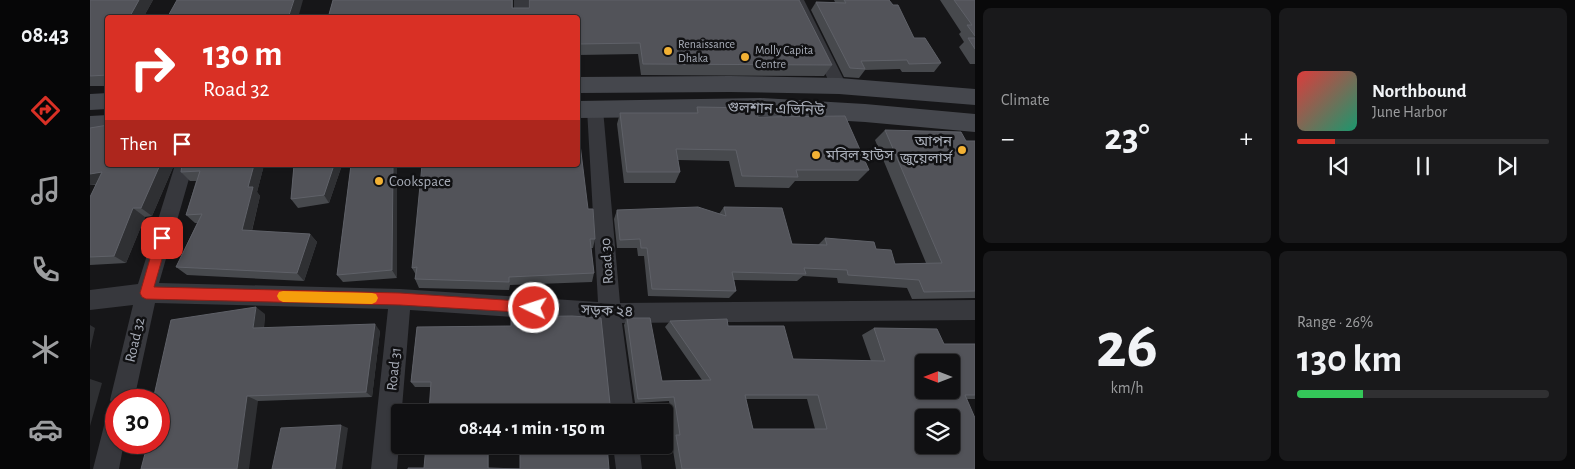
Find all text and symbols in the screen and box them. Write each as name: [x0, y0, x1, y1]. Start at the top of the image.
text: 08:43: [21, 24, 69, 46]
icon: right: [120, 35, 185, 100]
text: 130 m: [203, 37, 282, 72]
place label: Renaissance Dhaka: [678, 38, 735, 64]
place label: Molly Capita Centre: [755, 44, 814, 70]
marker: Renaissance Dhaka: [662, 45, 674, 57]
marker: Molly Capita Centre: [739, 51, 751, 63]
text: Road 32: [203, 78, 269, 100]
text: Northbound: [1372, 82, 1467, 101]
text: Climate: [1001, 92, 1050, 108]
icon: directions: [28, 93, 63, 128]
street label: গুলশান এভিনিউ: [727, 99, 825, 118]
text: June Harbor: [1372, 104, 1447, 120]
text: 23°: [1104, 119, 1150, 157]
text: −: [1001, 125, 1014, 153]
text: +: [1240, 125, 1253, 153]
icon: arrive: [168, 130, 196, 158]
place label: আপন জুয়েলার্স: [899, 134, 953, 166]
text: Then: [120, 135, 158, 154]
marker: আপন জুয়েলার্স: [956, 144, 968, 156]
place label: মবিল হাউস: [825, 147, 894, 163]
marker: মবিল হাউস: [810, 149, 822, 161]
icon: previous: [1325, 152, 1353, 180]
icon: pause: [1409, 152, 1437, 180]
icon: next: [1493, 152, 1521, 180]
icon: music: [28, 173, 63, 208]
place label: Cookspace: [389, 174, 451, 189]
marker: Cookspace: [373, 175, 385, 187]
pin: [141, 217, 183, 259]
icon: arrive: [148, 224, 176, 252]
street label: Road 30: [598, 237, 616, 285]
icon: phone: [28, 252, 63, 287]
position arrow: [507, 281, 559, 333]
street label: সড়ক ২৪: [580, 303, 633, 319]
text: 26: [1096, 314, 1158, 379]
text: Range · 26%: [1297, 314, 1373, 330]
street label: Road 32: [123, 316, 147, 364]
icon: climate: [28, 332, 63, 367]
text: 130 km: [1297, 341, 1402, 379]
street label: Road 31: [384, 347, 404, 391]
north arrow: [915, 354, 960, 399]
map controls: [915, 354, 960, 454]
text: km/h: [1110, 380, 1144, 396]
speed limit sign: 30: [105, 389, 170, 454]
button: layers: [915, 409, 960, 454]
icon: car: [28, 412, 63, 447]
text: 08:44 · 1 min · 150 m: [459, 419, 605, 438]

